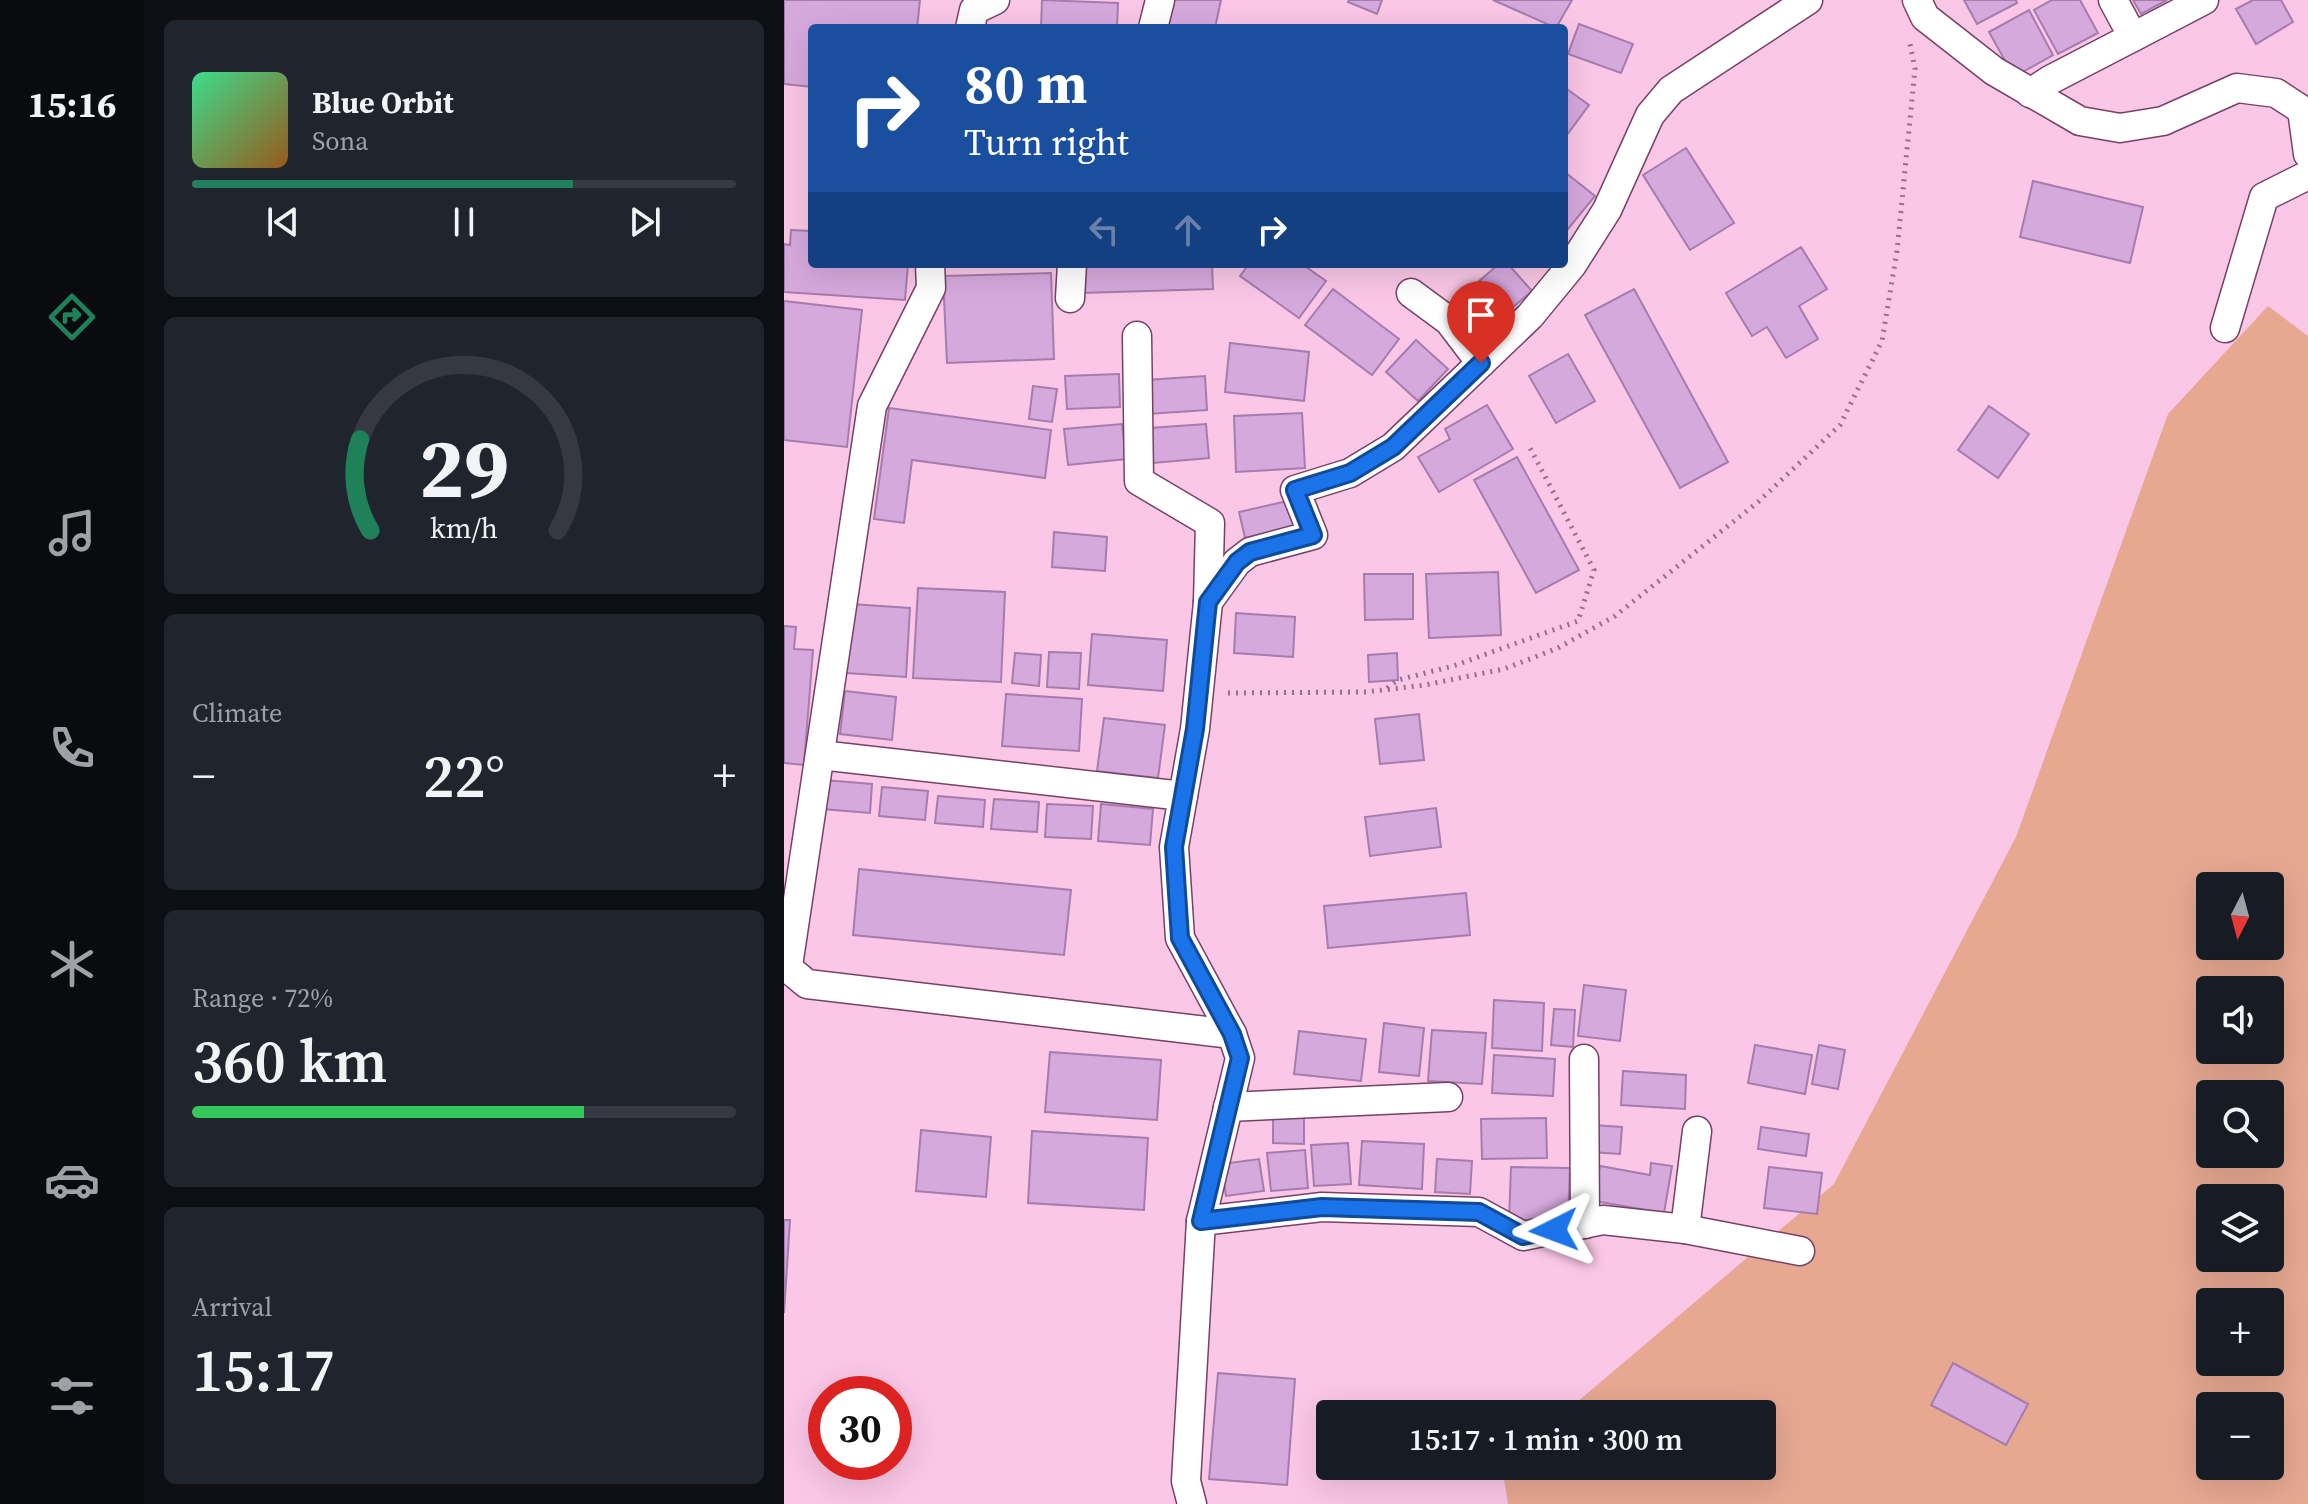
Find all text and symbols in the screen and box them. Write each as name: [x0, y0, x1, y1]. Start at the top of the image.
text: 80 m: [964, 45, 1087, 122]
icon: right: [832, 56, 936, 160]
text: 15:16: [28, 80, 116, 129]
text: Blue Orbit: [312, 82, 454, 123]
text: Turn right: [964, 118, 1129, 167]
text: Sona: [312, 123, 369, 159]
icon: previous: [261, 200, 305, 244]
icon: pause: [442, 200, 486, 244]
icon: next: [623, 200, 667, 244]
icon: left: [1082, 208, 1126, 252]
icon: ahead: [1166, 208, 1210, 252]
icon: right: [1250, 208, 1294, 252]
pin: [1447, 281, 1515, 363]
icon: directions: [44, 289, 100, 345]
icon: arrive: [1459, 293, 1503, 337]
text: 29: [419, 411, 509, 525]
icon: music: [44, 505, 100, 561]
text: km/h: [430, 508, 498, 548]
text: Climate: [192, 695, 282, 731]
icon: phone: [44, 720, 100, 776]
text: 22°: [423, 735, 505, 817]
text: −: [192, 745, 215, 806]
text: +: [713, 745, 736, 806]
north arrow: [2196, 872, 2284, 960]
map controls: [2196, 872, 2284, 1480]
icon: climate: [44, 936, 100, 992]
button: sound: [2196, 976, 2284, 1064]
text: Range · 72%: [192, 980, 333, 1016]
text: 360 km: [192, 1020, 388, 1102]
button: search: [2196, 1080, 2284, 1168]
icon: car: [44, 1152, 100, 1208]
button: layers: [2196, 1184, 2284, 1272]
position arrow: [1512, 1188, 1596, 1272]
button: +: [2196, 1288, 2284, 1376]
text: Arrival: [192, 1289, 272, 1325]
text: 15:17: [192, 1329, 335, 1411]
icon: filters: [44, 1368, 100, 1424]
speed limit sign: 30: [808, 1376, 912, 1480]
button: −: [2196, 1392, 2284, 1480]
text: 15:17 · 1 min · 300 m: [1409, 1419, 1683, 1460]

